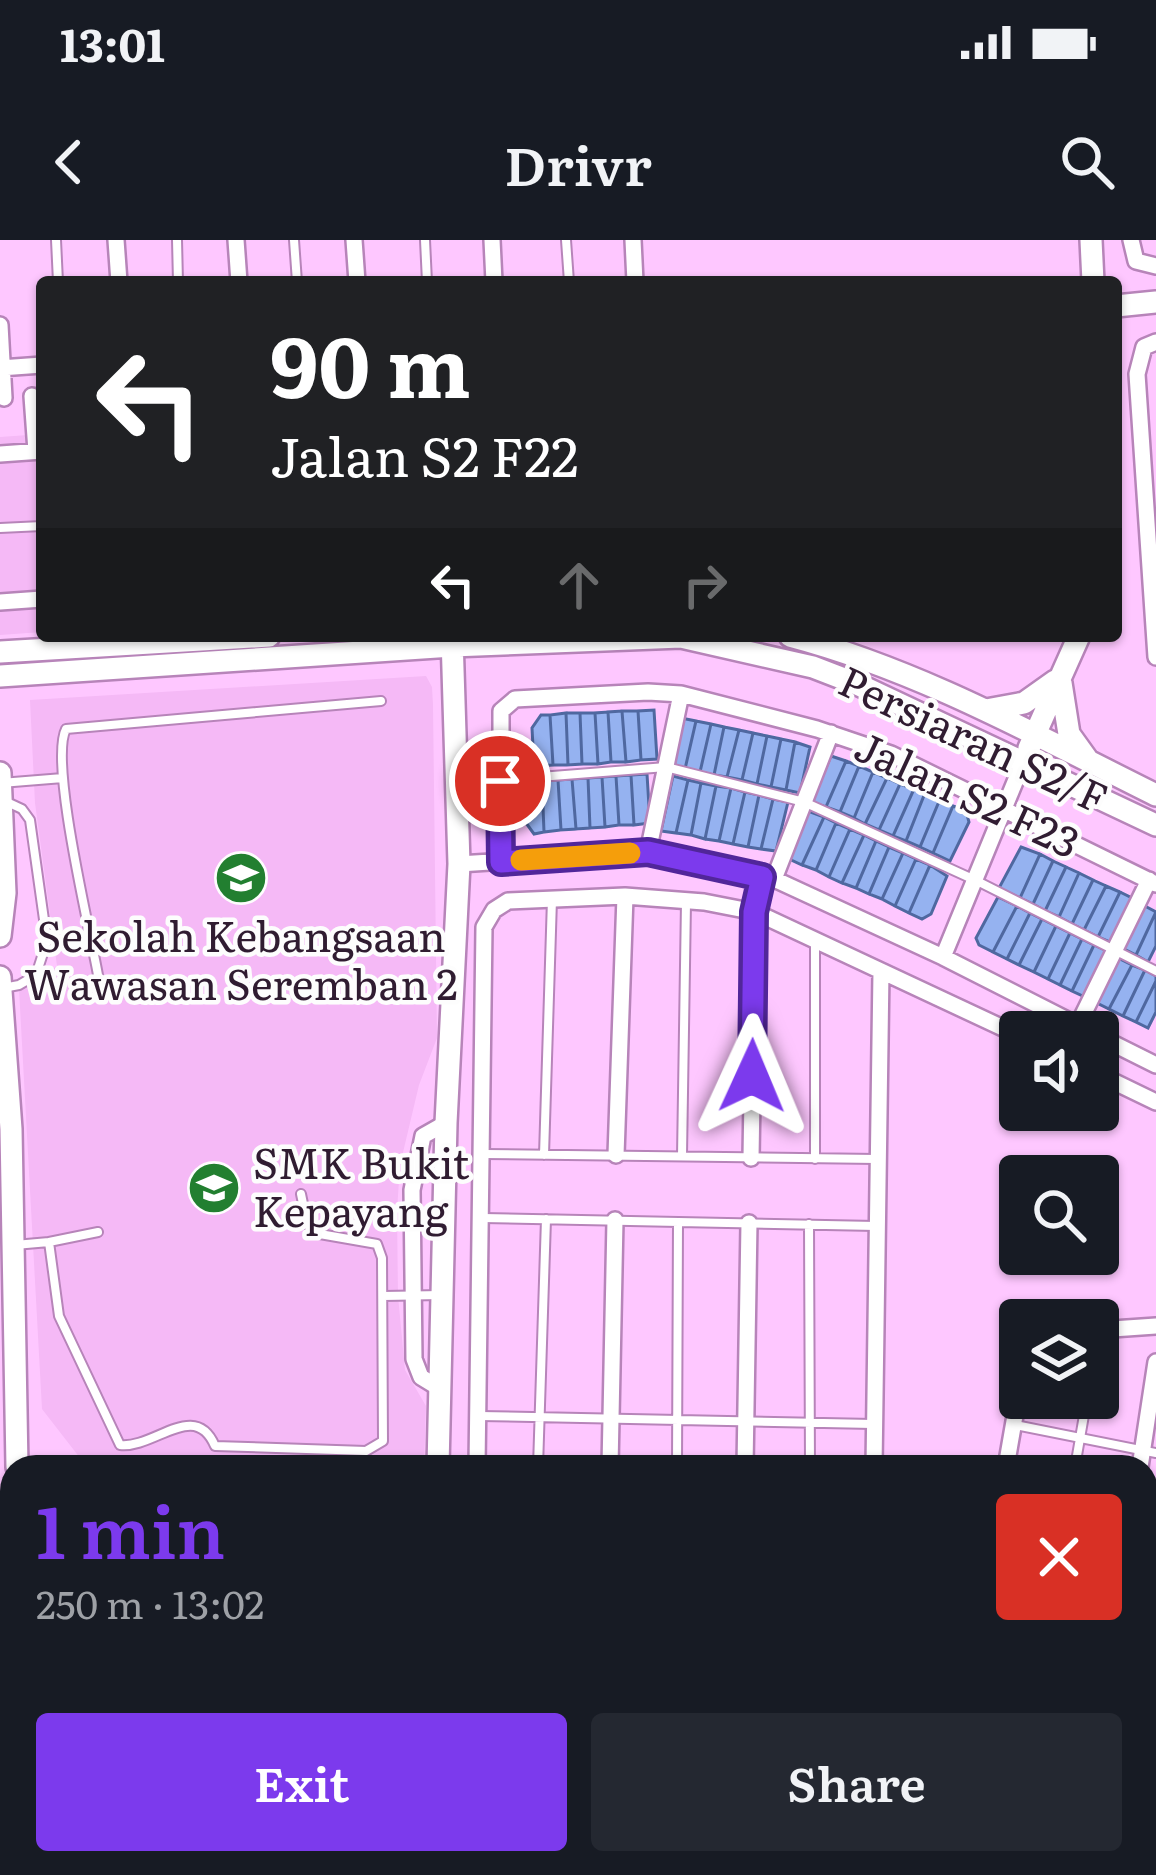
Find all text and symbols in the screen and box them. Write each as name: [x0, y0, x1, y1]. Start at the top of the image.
text: 13:01: [60, 9, 165, 76]
text: Drivr: [504, 122, 652, 203]
icon: back: [36, 129, 102, 195]
icon: search: [1054, 129, 1120, 195]
text: 90 m: [270, 299, 471, 424]
icon: left: [72, 324, 228, 480]
text: Jalan S2 F22: [270, 413, 579, 494]
icon: left: [420, 552, 486, 618]
icon: ahead: [546, 552, 612, 618]
icon: right: [672, 552, 738, 618]
street label: Persiaran S2/F: [830, 648, 1119, 827]
street label: Jalan S2 F23: [846, 713, 1091, 871]
pin: [449, 730, 551, 832]
icon: arrive: [467, 748, 533, 814]
school or university icon: Sekolah Kebangsaan Wawasan Seremban 2: [213, 850, 269, 906]
place label: Sekolah Kebangsaan Wawasan Seremban 2: [24, 903, 458, 1013]
map controls: [999, 1011, 1119, 1419]
button: sound: [999, 1011, 1119, 1131]
position arrow: [689, 1013, 815, 1139]
place label: SMK Bukit Kepayang: [253, 1130, 470, 1240]
button: search: [999, 1155, 1119, 1275]
school or university icon: SMK Bukit Kepayang: [186, 1160, 242, 1216]
button: layers: [999, 1299, 1119, 1419]
text: 1 min: [36, 1474, 225, 1581]
button: close: [996, 1494, 1122, 1620]
text: 250 m · 13:02: [36, 1573, 264, 1631]
button: Exit: [36, 1713, 567, 1851]
button: Share: [591, 1713, 1122, 1851]

